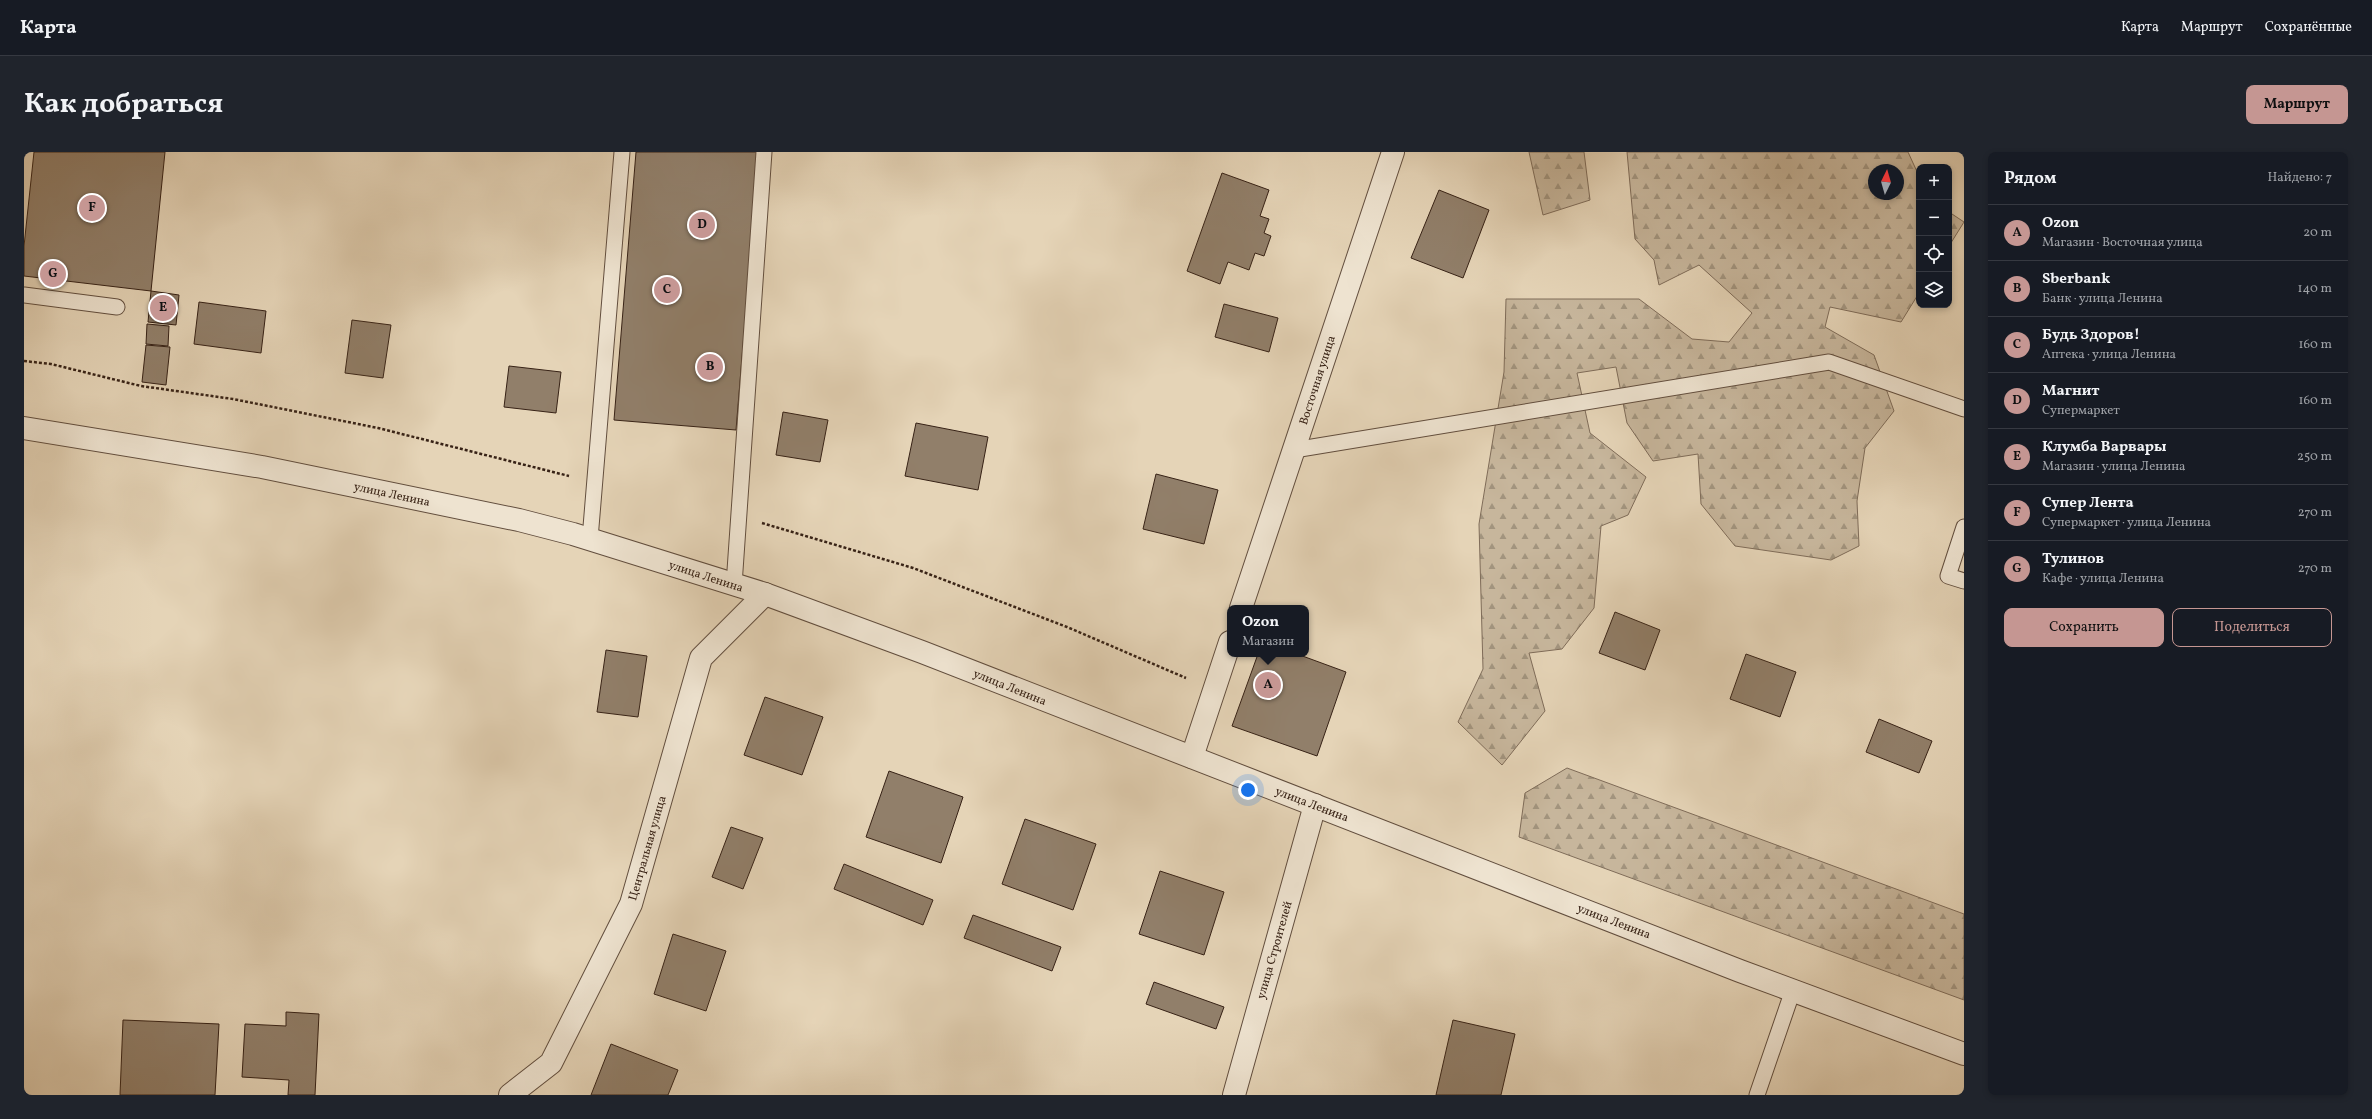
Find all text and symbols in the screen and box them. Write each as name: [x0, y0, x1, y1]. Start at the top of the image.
text: Карта: [20, 15, 77, 41]
text: Карта: [2121, 18, 2159, 37]
text: Маршрут: [2181, 18, 2243, 37]
text: Сохранённые: [2265, 18, 2352, 37]
text: Как добраться: [24, 85, 223, 124]
button: Маршрут: [2246, 85, 2348, 124]
north arrow: [1868, 164, 1904, 200]
map controls: [1916, 164, 1952, 308]
button: +: [1916, 164, 1952, 200]
text: Рядом: [2004, 167, 2057, 190]
text: Найдено: 7: [2267, 169, 2332, 187]
pin: F: [79, 193, 105, 223]
button: −: [1916, 200, 1952, 236]
pin: D: [689, 210, 715, 240]
text: Ozon: [2042, 213, 2079, 234]
text: A: [2012, 224, 2022, 242]
text: 20 m: [2303, 224, 2332, 242]
text: Магазин · Восточная улица: [2042, 234, 2203, 252]
button: locate: [1916, 236, 1952, 272]
pin: G: [40, 259, 66, 289]
text: Sberbank: [2042, 269, 2110, 290]
button: layers: [1916, 272, 1952, 308]
pin: C: [654, 275, 680, 305]
text: B: [2013, 280, 2021, 298]
text: 140 m: [2298, 280, 2332, 298]
text: Банк · улица Ленина: [2042, 290, 2163, 308]
pin: E: [150, 293, 176, 323]
text: Будь Здоров!: [2042, 325, 2140, 346]
street label: Восточная улица: [1296, 334, 1340, 427]
text: C: [2013, 336, 2021, 354]
text: 160 m: [2298, 336, 2332, 354]
text: Аптека · улица Ленина: [2042, 346, 2176, 364]
pin: B: [697, 352, 723, 382]
text: Магнит: [2042, 381, 2099, 402]
text: D: [2012, 392, 2022, 410]
text: 160 m: [2298, 392, 2332, 410]
text: Супермаркет: [2042, 402, 2120, 420]
text: Клумба Варвары: [2042, 437, 2167, 458]
text: E: [2013, 448, 2021, 466]
text: 250 m: [2297, 448, 2332, 466]
text: Магазин · улица Ленина: [2042, 458, 2186, 476]
street label: улица Ленина: [352, 479, 431, 511]
text: Супер Лента: [2042, 493, 2134, 514]
text: F: [2013, 504, 2021, 522]
text: 270 m: [2298, 504, 2332, 522]
text: Супермаркет · улица Ленина: [2042, 514, 2211, 532]
text: Тулинов: [2042, 549, 2104, 570]
street label: улица Ленина: [666, 557, 745, 597]
text: G: [2012, 560, 2022, 578]
text: 270 m: [2298, 560, 2332, 578]
text: Кафе · улица Ленина: [2042, 570, 2164, 588]
popup: [1227, 605, 1309, 657]
button: Сохранить: [2004, 608, 2164, 647]
button: Поделиться: [2172, 608, 2332, 647]
text: Ozon: [1242, 612, 1279, 633]
text: Магазин: [1242, 633, 1294, 651]
street label: улица Ленина: [971, 666, 1049, 710]
pin: A: [1255, 670, 1281, 700]
your location: [1238, 780, 1258, 800]
street label: улица Ленина: [1273, 784, 1351, 826]
street label: Центральная улица: [625, 794, 671, 903]
street label: улица Строителей: [1253, 900, 1297, 1001]
street label: улица Ленина: [1575, 901, 1653, 943]

